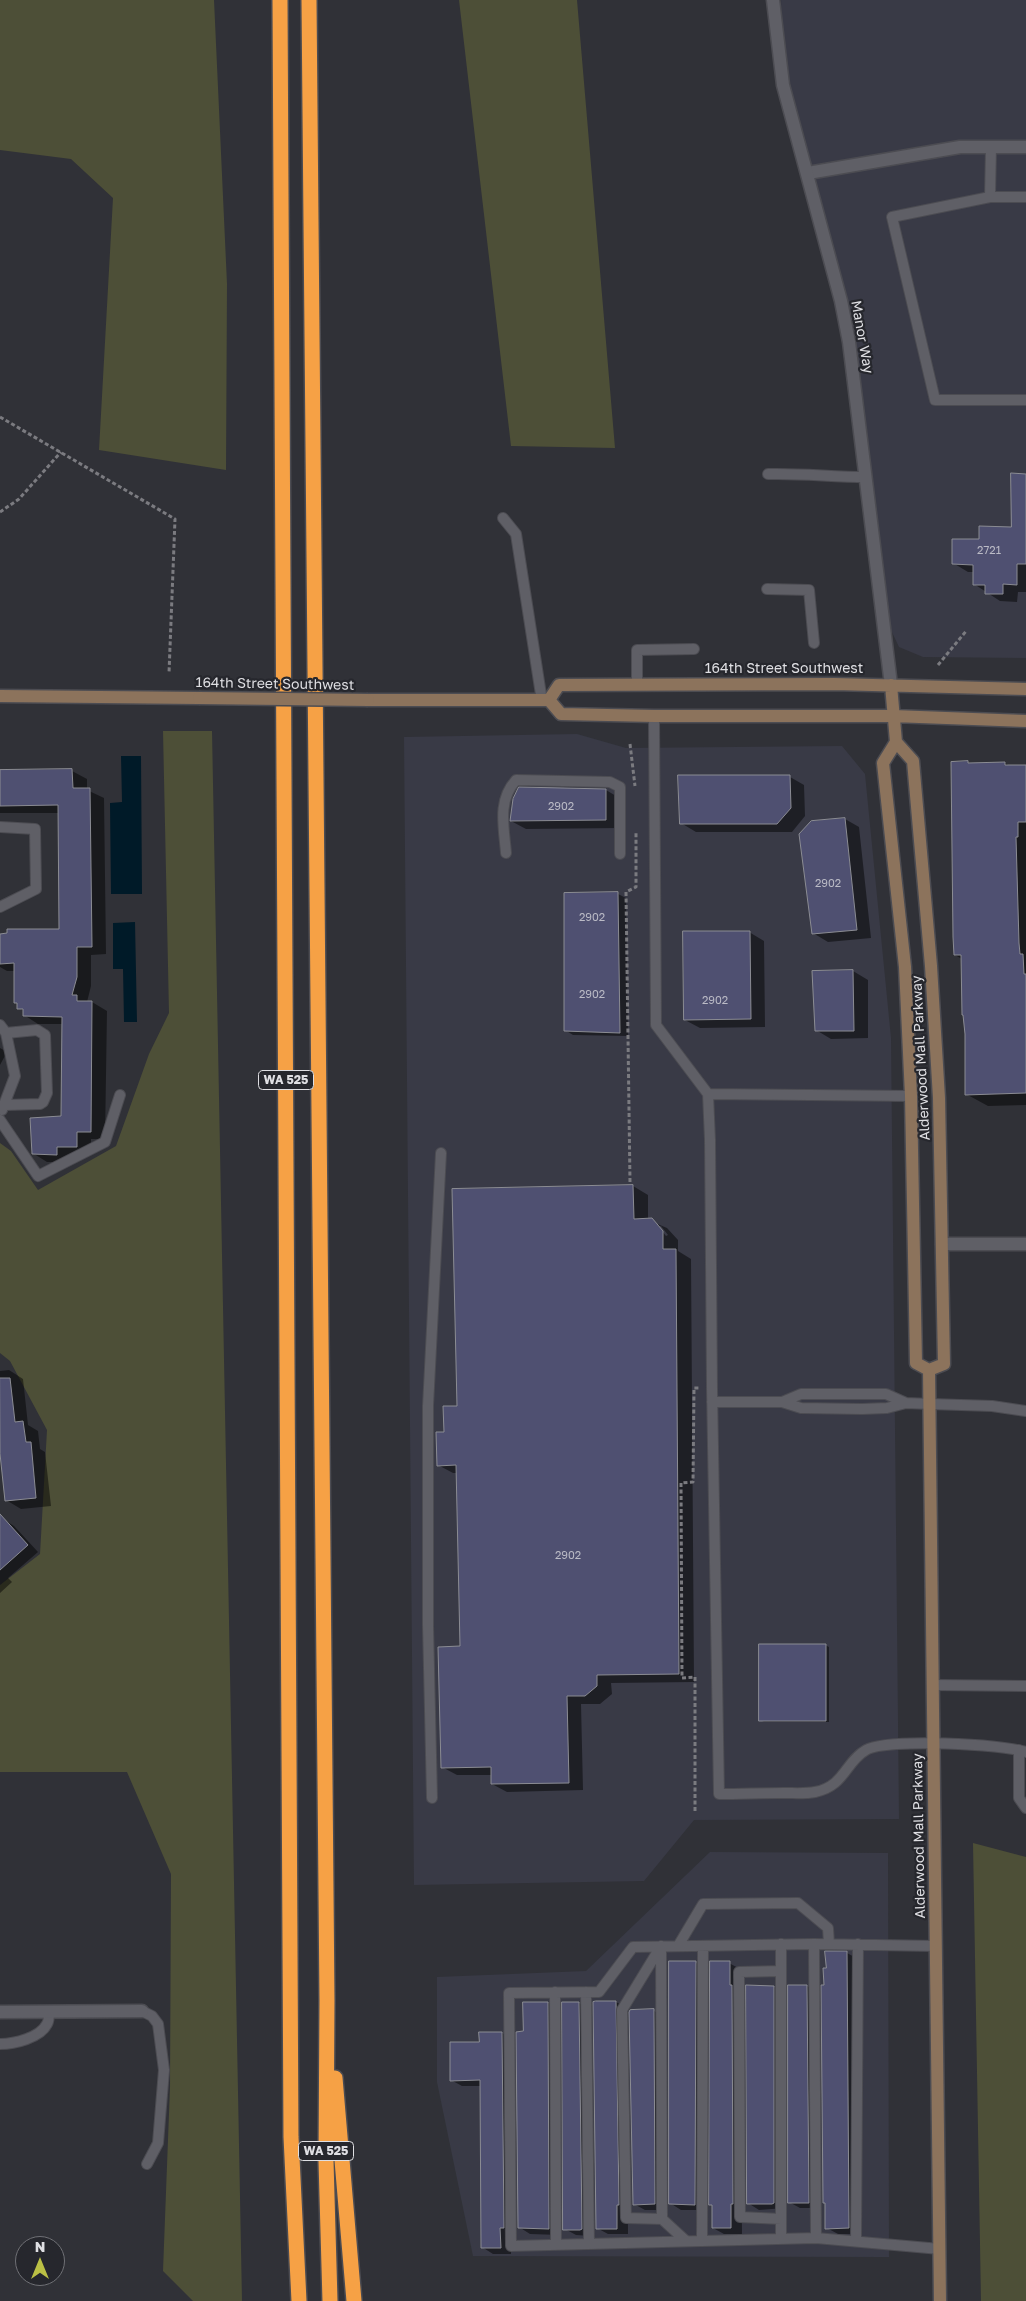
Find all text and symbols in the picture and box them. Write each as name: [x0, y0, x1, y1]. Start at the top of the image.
street label: Manor Way: [847, 299, 877, 375]
house number: 2721: [977, 544, 1001, 558]
street label: 164th Street Southwest: [705, 661, 863, 677]
street label: 164th Street Southwest: [196, 674, 354, 694]
house number: 2902: [548, 800, 574, 814]
house number: 2902: [815, 877, 841, 891]
house number: 2902: [579, 911, 605, 925]
street label: Alderwood Mall Parkway: [908, 975, 934, 1141]
house number: 2902: [579, 988, 605, 1002]
house number: 2902: [702, 994, 728, 1008]
road number: WA 525: [258, 1070, 314, 1090]
house number: 2902: [555, 1549, 581, 1563]
street label: Alderwood Mall Parkway: [909, 1753, 929, 1919]
road number: WA 525: [298, 2142, 354, 2160]
north arrow: [15, 2236, 65, 2286]
text: N: [35, 2238, 45, 2255]

